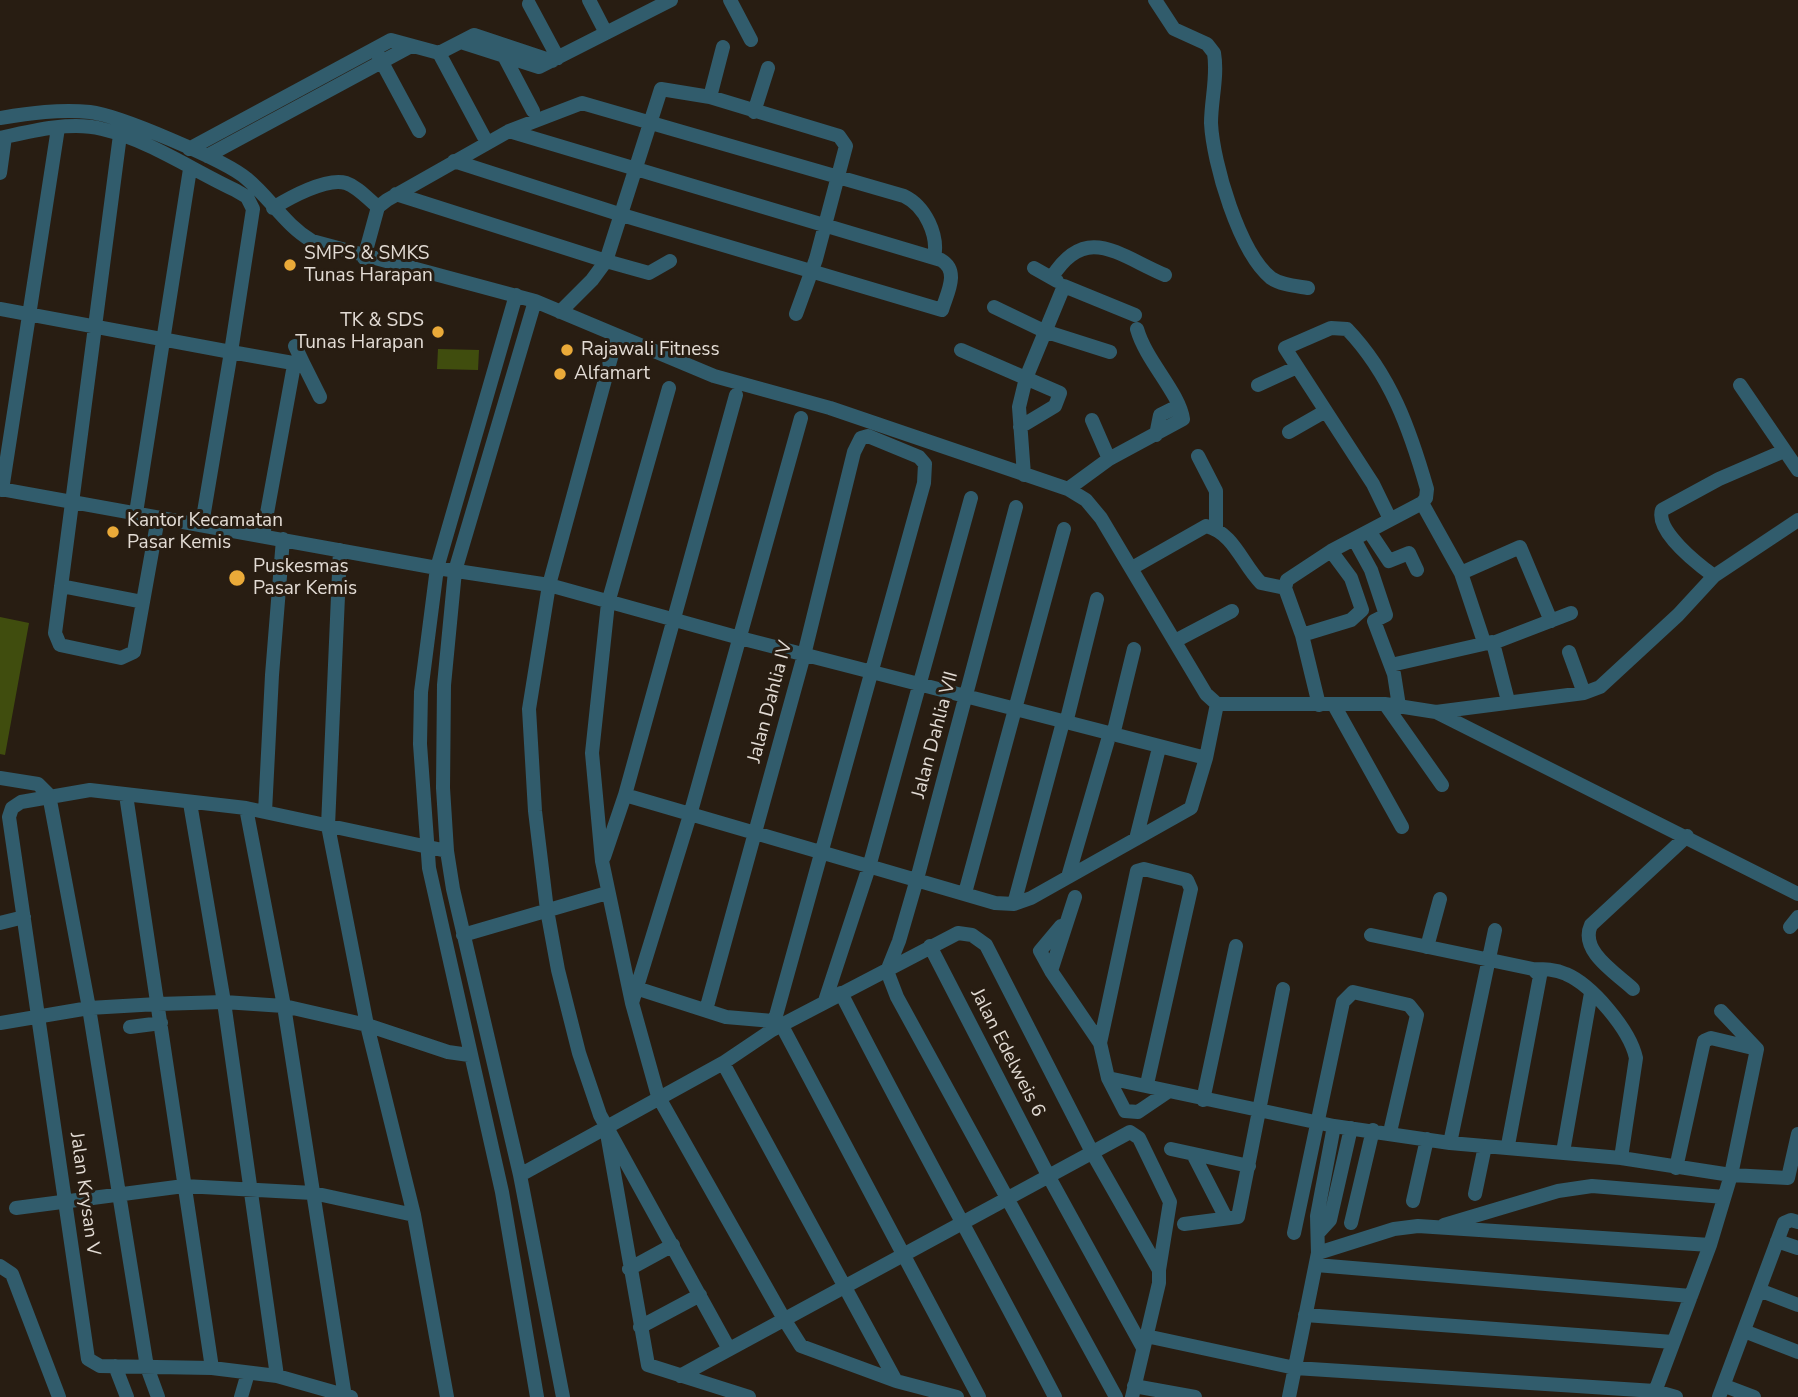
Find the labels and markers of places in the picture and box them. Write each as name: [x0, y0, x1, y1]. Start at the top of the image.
place label: SMPS & SMKS Tunas Harapan: [304, 243, 433, 287]
marker: SMPS & SMKS Tunas Harapan: [282, 257, 298, 273]
place label: TK & SDS Tunas Harapan: [295, 310, 424, 354]
marker: TK & SDS Tunas Harapan: [430, 324, 446, 340]
place label: Rajawali Fitness: [581, 339, 720, 361]
marker: Rajawali Fitness: [559, 342, 575, 358]
place label: Alfamart: [574, 363, 650, 385]
marker: Alfamart: [552, 366, 568, 382]
place label: Kantor Kecamatan Pasar Kemis: [127, 510, 283, 554]
marker: Kantor Kecamatan Pasar Kemis: [105, 524, 121, 540]
place label: Puskesmas Pasar Kemis: [253, 556, 357, 600]
marker: Puskesmas Pasar Kemis: [227, 568, 247, 588]

